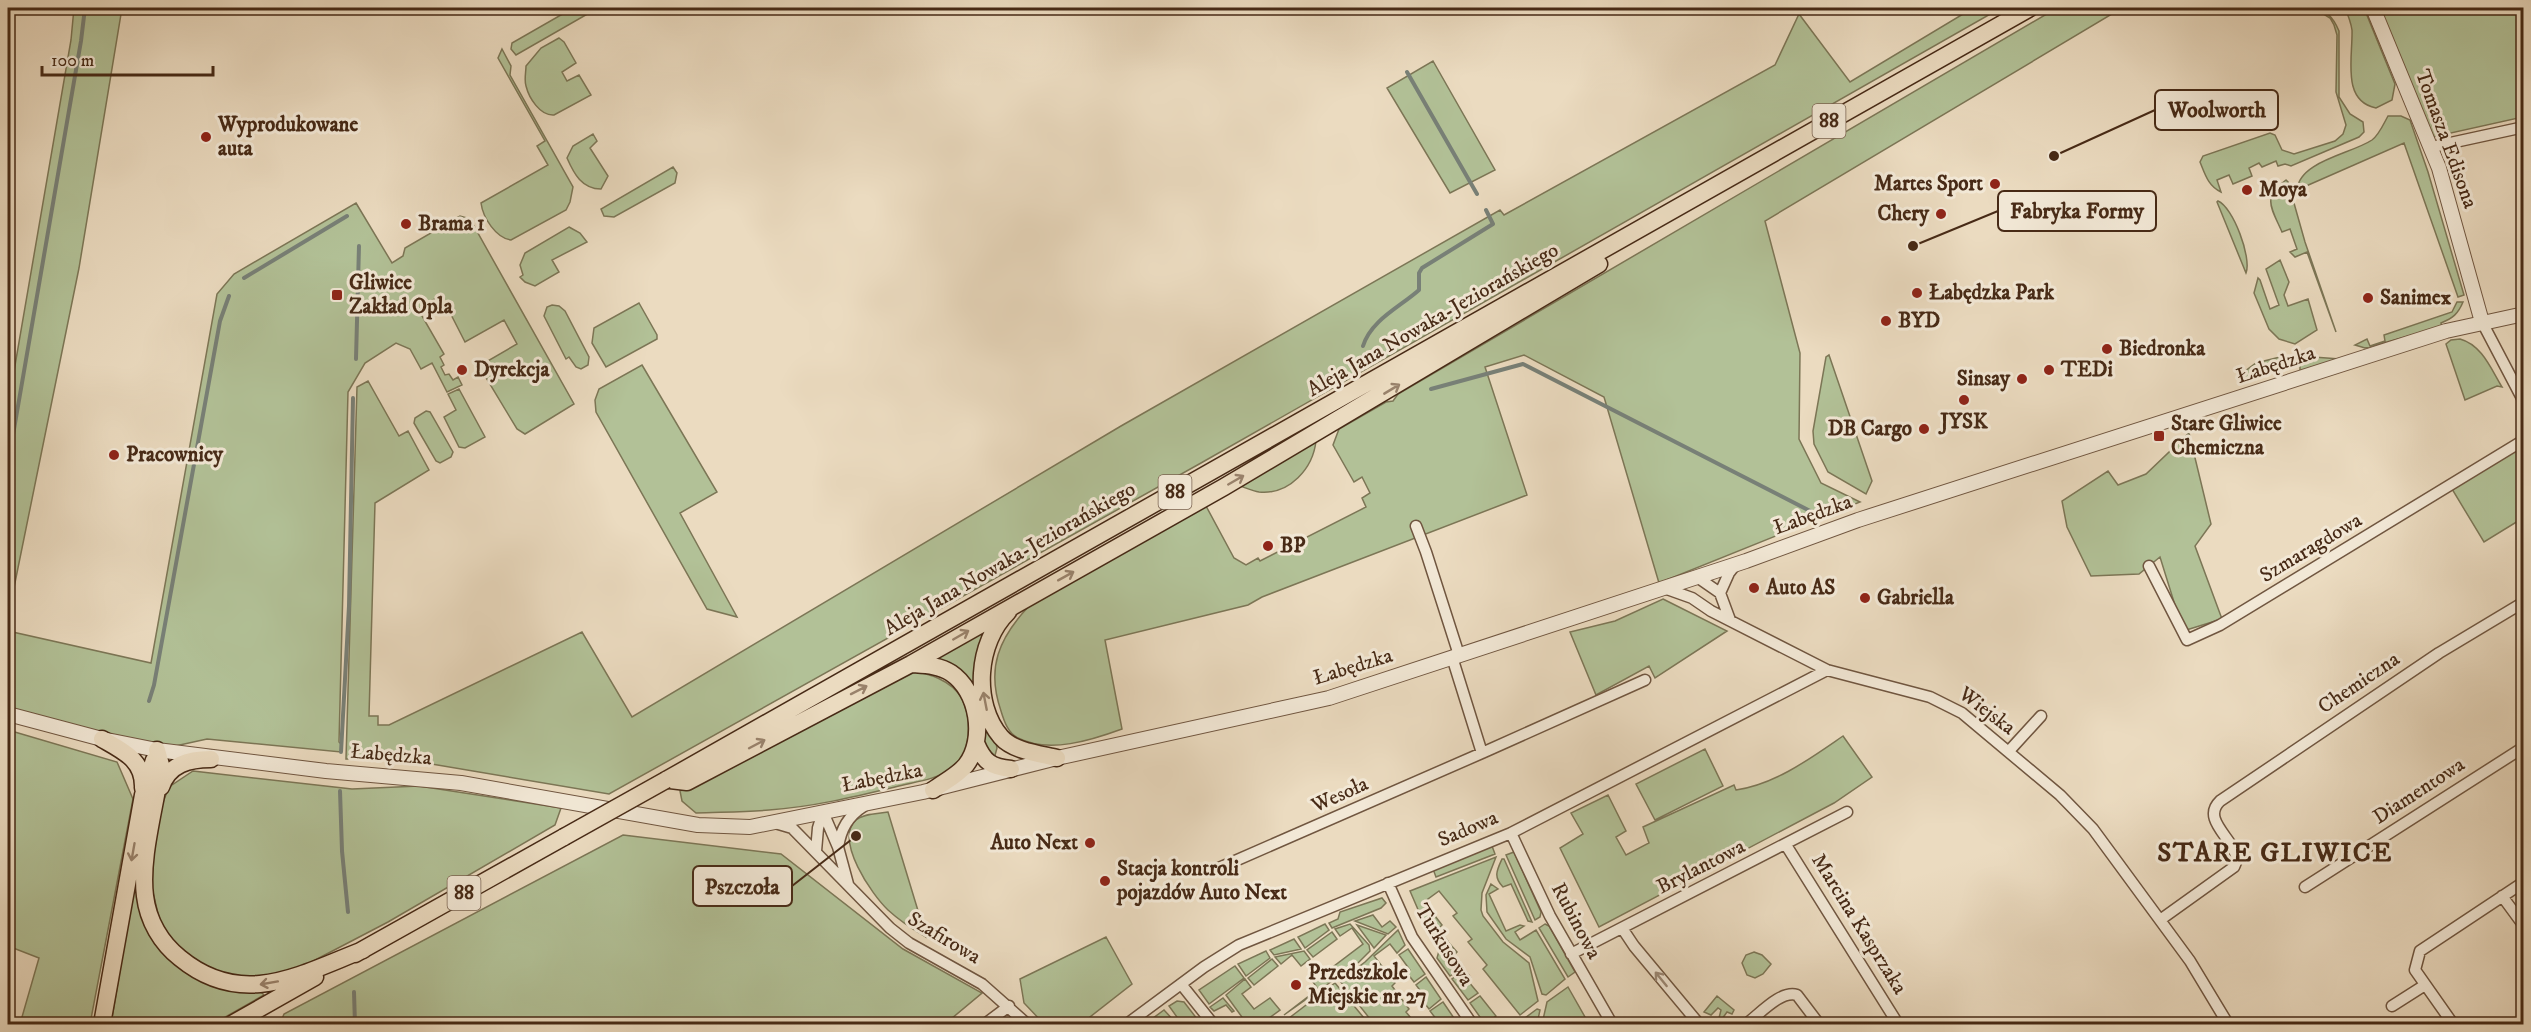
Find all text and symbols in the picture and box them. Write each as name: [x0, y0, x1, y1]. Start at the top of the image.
scale bar: [42, 39, 213, 77]
text: 100 m: [51, 50, 94, 72]
street label: Tomasza Edisona: [2409, 66, 2483, 212]
callout: Woolworth: [2155, 90, 2278, 130]
text: Woolworth: [2167, 97, 2267, 124]
road number: 88: [1812, 104, 1846, 138]
place label: Wyprodukowane auta: [217, 112, 358, 162]
marker: Wyprodukowane auta: [199, 130, 213, 144]
place label: Martes Sport: [1874, 171, 1983, 197]
marker: Martes Sport: [1988, 177, 2002, 191]
place label: Moya: [2259, 177, 2308, 203]
marker: Moya: [2240, 183, 2254, 197]
callout: Fabryka Formy: [1998, 191, 2156, 231]
text: Fabryka Formy: [2010, 198, 2145, 225]
place label: Chery: [1878, 201, 1930, 227]
marker: Chery: [1934, 207, 1948, 221]
place label: Brama 1: [418, 211, 485, 237]
marker: Brama 1: [399, 217, 413, 231]
street label: Aleja Jana Nowaka-Jeziorańskiego: [1303, 237, 1563, 403]
place label: Gliwice Zakład Opla: [349, 270, 454, 320]
place label: Łabędzka Park: [1929, 280, 2055, 306]
place label: Sanimex: [2380, 285, 2452, 311]
marker: Łabędzka Park: [1910, 286, 1924, 300]
marker: Gliwice Zakład Opla: [330, 288, 344, 302]
marker: Sanimex: [2361, 291, 2375, 305]
place label: BYD: [1898, 308, 1941, 334]
marker: BYD: [1879, 314, 1893, 328]
place label: Biedronka: [2119, 336, 2206, 362]
street label: Łabędzka: [2233, 340, 2319, 390]
marker: Biedronka: [2100, 342, 2114, 356]
place label: Dyrekcja: [474, 357, 550, 384]
place label: TEDi: [2060, 357, 2113, 383]
marker: Dyrekcja: [455, 363, 469, 377]
marker: TEDi: [2042, 363, 2056, 377]
place label: Sinsay: [1957, 366, 2011, 392]
marker: Sinsay: [2015, 372, 2029, 386]
one-way arrow: [1383, 382, 1400, 394]
marker: JYSK: [1957, 393, 1971, 407]
place label: JYSK: [1938, 409, 1989, 435]
place label: Stare Gliwice Chemiczna: [2171, 411, 2282, 461]
place label: DB Cargo: [1828, 416, 1912, 442]
marker: DB Cargo: [1917, 422, 1931, 436]
marker: Stare Gliwice Chemiczna: [2152, 429, 2166, 443]
place label: Pracownicy: [126, 442, 224, 468]
marker: Pracownicy: [107, 448, 121, 462]
one-way arrow: [1227, 474, 1244, 486]
road number: 88: [1158, 475, 1192, 509]
street label: Aleja Jana Nowaka-Jeziorańskiego: [880, 476, 1140, 642]
street label: Łabędzka: [1770, 489, 1856, 541]
street label: Szmaragdowa: [2255, 507, 2367, 589]
place label: BP: [1280, 533, 1306, 559]
marker: BP: [1261, 539, 1275, 553]
one-way arrow: [1057, 570, 1074, 582]
place label: Auto AS: [1765, 575, 1835, 601]
marker: Auto AS: [1747, 581, 1761, 595]
place label: Gabriella: [1877, 585, 1955, 611]
marker: Gabriella: [1858, 591, 1872, 605]
one-way arrow: [952, 629, 969, 641]
street label: Łabędzka: [1310, 643, 1396, 691]
street label: Chemiczna: [2313, 646, 2405, 720]
street label: Wiejska: [1953, 681, 2021, 741]
one-way arrow: [850, 684, 868, 695]
one-way arrow: [979, 692, 990, 711]
street label: Łabędzka: [349, 738, 433, 772]
one-way arrow: [748, 738, 765, 750]
street label: Diamentowa: [2368, 752, 2470, 830]
street label: Łabędzka: [840, 757, 925, 799]
street label: Wesoła: [1307, 771, 1372, 819]
street label: Sadowa: [1434, 805, 1502, 853]
place label: Auto Next: [989, 830, 1078, 856]
street label: Brylantowa: [1652, 834, 1750, 900]
marker: Auto Next: [1083, 836, 1097, 850]
district label: STARE GLIWICE: [2157, 836, 2393, 870]
one-way arrow: [127, 842, 138, 862]
street label: Marcina Kasprzaka: [1805, 849, 1913, 999]
place label: Stacja kontroli pojazdów Auto Next: [1116, 856, 1287, 907]
callout: Pszczoła: [693, 866, 792, 906]
text: Pszczoła: [704, 874, 780, 901]
marker: Stacja kontroli pojazdów Auto Next: [1098, 874, 1112, 888]
road number: 88: [448, 876, 480, 910]
street label: Rubinowa: [1545, 878, 1607, 964]
street label: Turkusowa: [1409, 899, 1479, 991]
street label: Szafirowa: [903, 906, 986, 970]
place label: Przedszkole Miejskie nr 27: [1308, 960, 1427, 1011]
one-way arrow: [1655, 972, 1668, 988]
one-way arrow: [259, 978, 279, 989]
marker: Przedszkole Miejskie nr 27: [1289, 978, 1303, 992]

